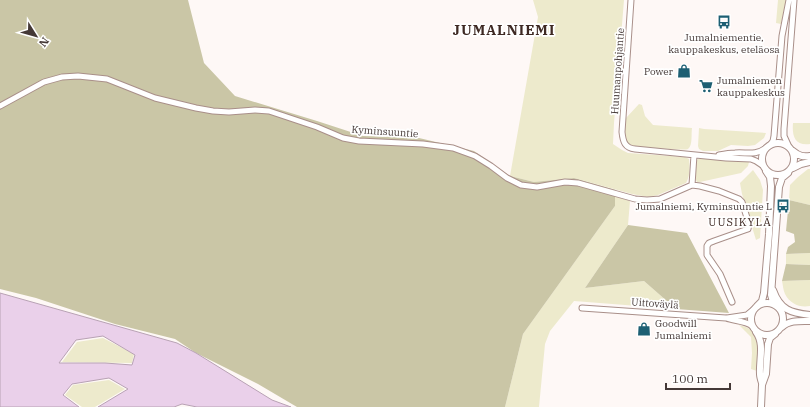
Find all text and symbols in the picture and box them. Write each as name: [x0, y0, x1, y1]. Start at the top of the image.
bus stop icon: Jumalniementie, kauppakeskus, eteläosa: [716, 14, 732, 30]
north arrow: [16, 16, 56, 56]
district label: JUMALNIEMI: [453, 21, 555, 39]
street label: Huumanpohjantie: [608, 27, 627, 115]
place label: Jumalniementie, kauppakeskus, eteläosa: [668, 31, 780, 56]
text: N: [36, 34, 52, 50]
shop icon: Power: [676, 63, 692, 79]
place label: Power: [644, 65, 674, 78]
place label: Jumalniemen kauppakeskus: [717, 74, 785, 99]
supermarket icon: Jumalniemen kauppakeskus: [698, 78, 714, 94]
street label: Kyminsuuntie: [351, 123, 419, 140]
bus stop icon: Jumalniemi, Kyminsuuntie L: [775, 198, 791, 214]
place label: Jumalniemi, Kyminsuuntie L: [635, 200, 772, 213]
district label: UUSIKYLÄ: [708, 215, 772, 229]
street label: Uittoväylä: [631, 295, 680, 312]
place label: Goodwill Jumalniemi: [655, 317, 711, 342]
shop icon: Goodwill Jumalniemi: [636, 321, 652, 337]
scale bar: [666, 365, 730, 391]
text: 100 m: [672, 371, 708, 386]

